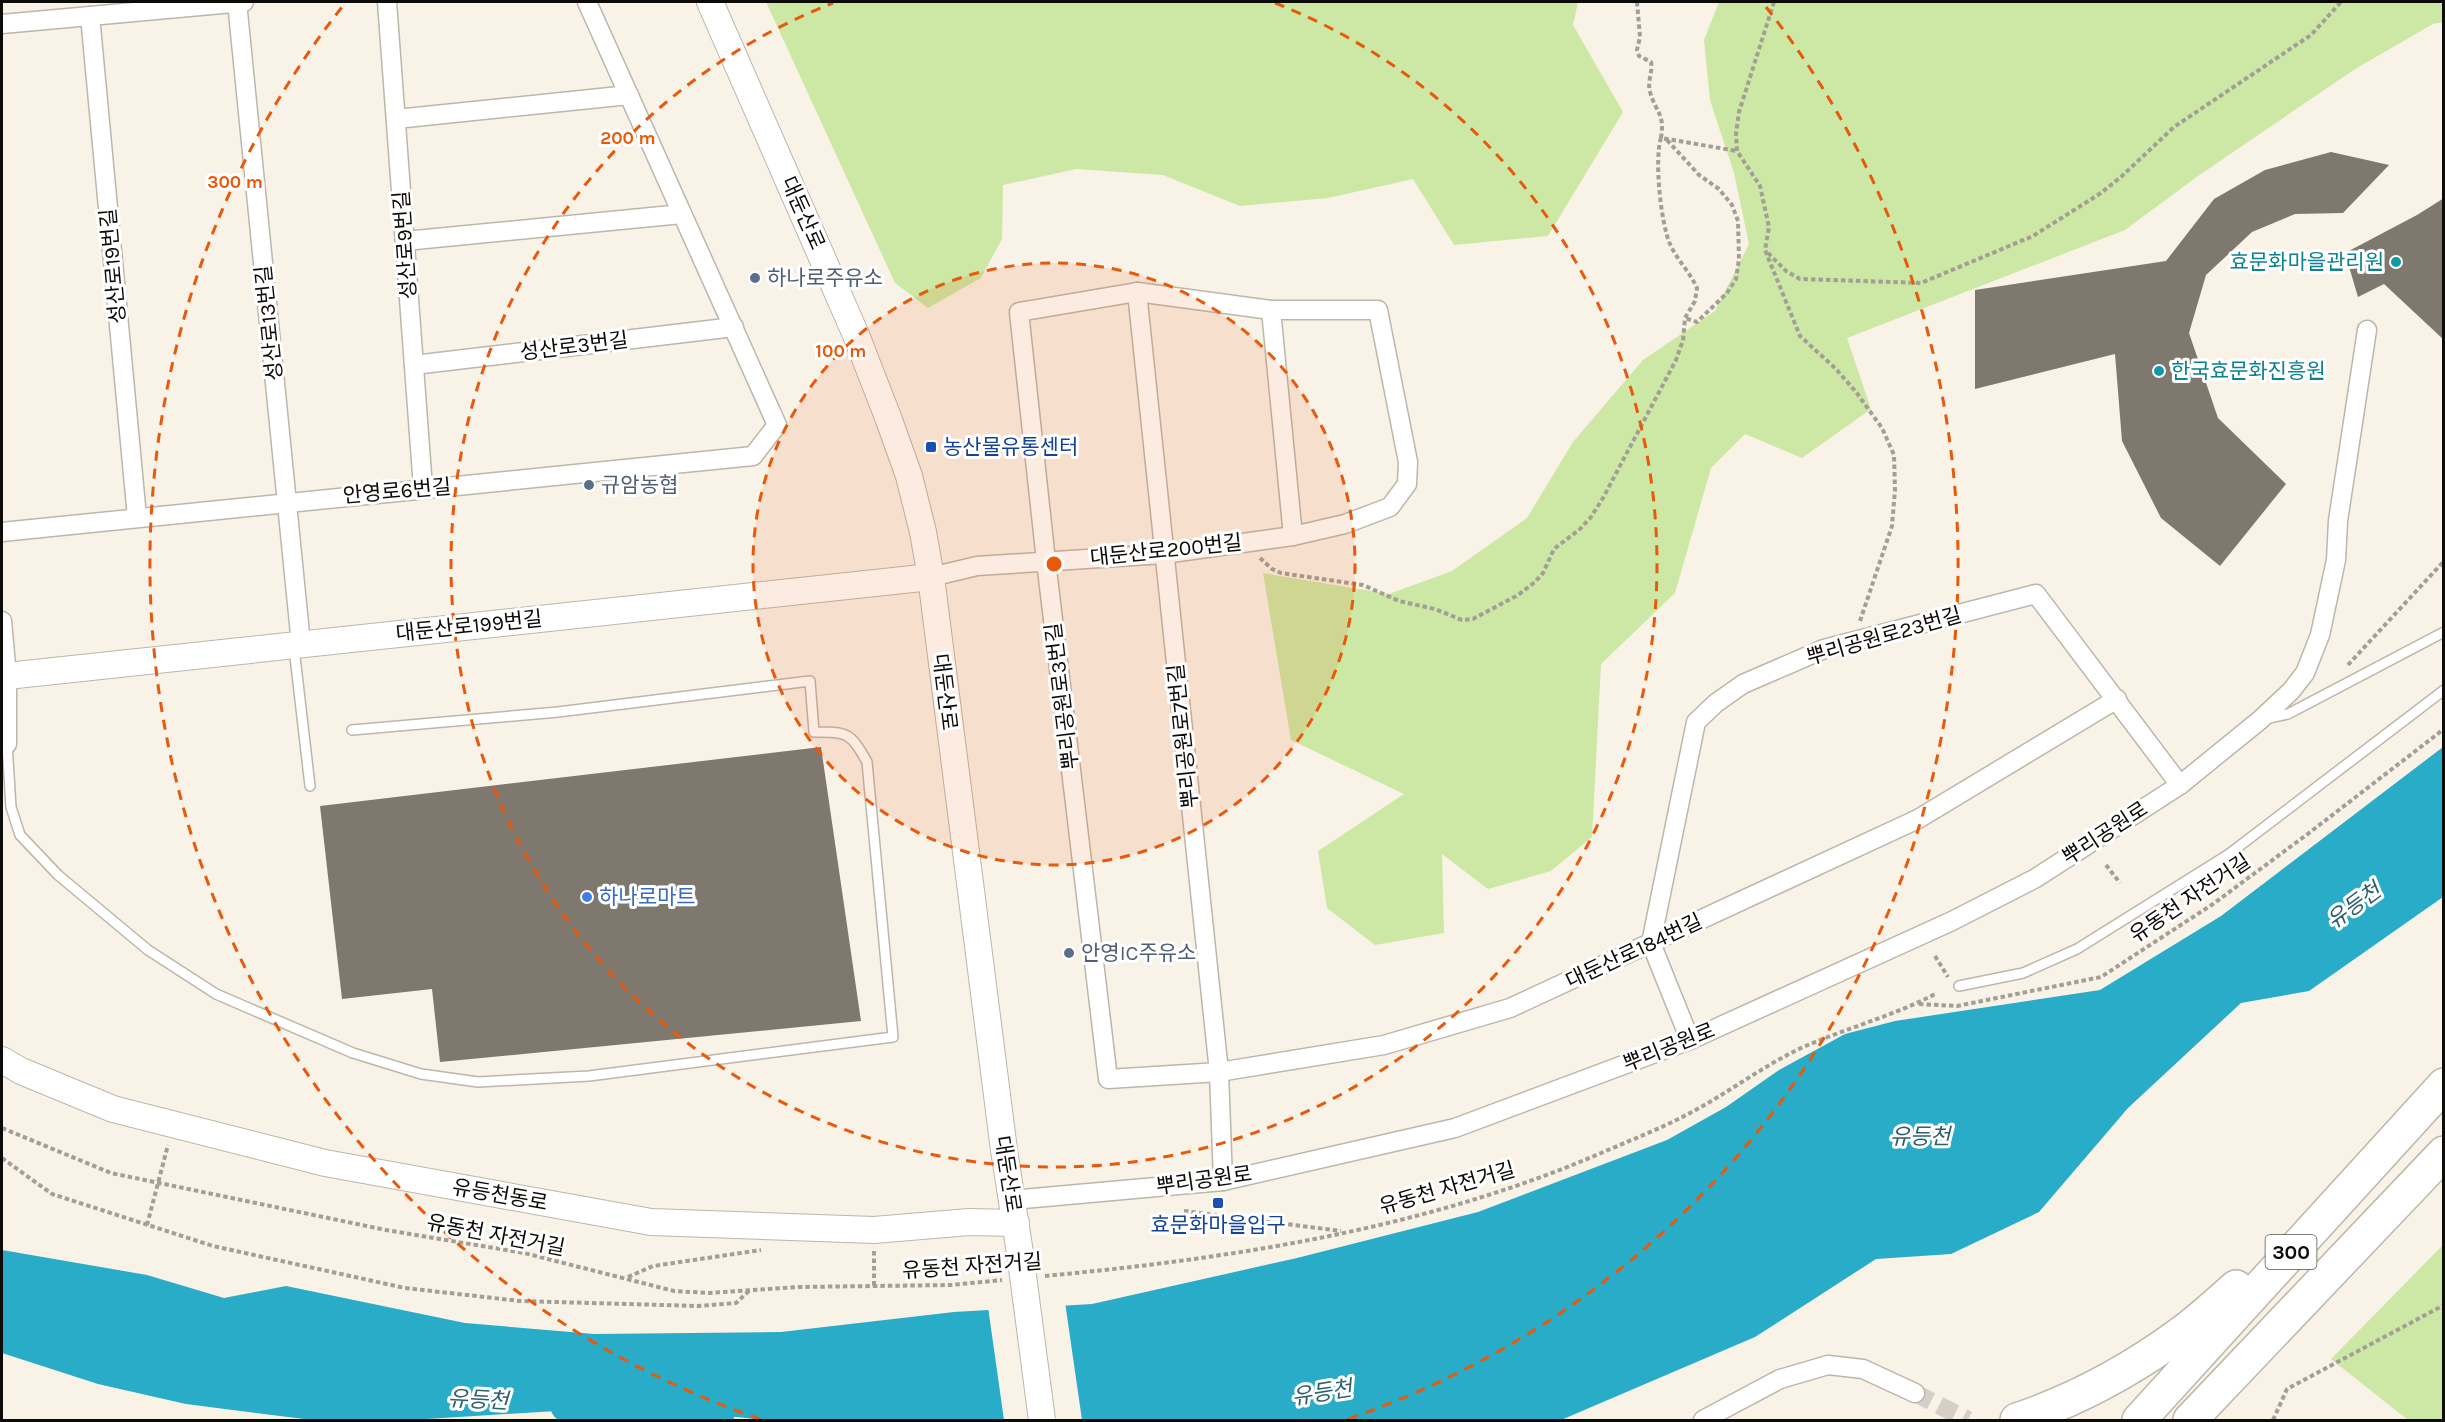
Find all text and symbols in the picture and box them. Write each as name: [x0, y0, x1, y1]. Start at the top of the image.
text: 200 m: [600, 127, 656, 149]
text: 300 m: [207, 171, 263, 193]
street label: 대둔산로: [776, 173, 830, 253]
street label: 성산로9번길: [389, 190, 421, 300]
street label: 성산로19번길: [96, 207, 130, 325]
place label: 효문화마을관리원: [2229, 250, 2384, 274]
marker: 효문화마을관리원: [2389, 255, 2403, 269]
street label: 성산로13번길: [251, 264, 287, 382]
place label: 하나로주유소: [767, 266, 883, 290]
marker: 하나로주유소: [748, 271, 762, 285]
street label: 성산로3번길: [518, 327, 630, 365]
text: 100 m: [816, 340, 866, 362]
place label: 한국효문화진흥원: [2171, 359, 2326, 383]
marker: 한국효문화진흥원: [2152, 364, 2166, 378]
place label: 농산물유통센터: [943, 435, 1078, 459]
marker: 농산물유통센터: [924, 440, 938, 454]
place label: 규암농협: [601, 473, 678, 497]
street label: 안영로6번길: [342, 474, 452, 508]
marker: 규암농협: [582, 478, 596, 492]
street label: 대둔산로200번길: [1089, 530, 1243, 570]
centre of rings: [1044, 554, 1064, 574]
street label: 뿌리공원로23번길: [1804, 602, 1964, 670]
street label: 대둔산로199번길: [395, 606, 543, 646]
street label: 뿌리공원로3번길: [1041, 621, 1083, 771]
street label: 대둔산로: [928, 652, 962, 732]
street label: 뿌리공원로7번길: [1163, 663, 1203, 809]
street label: 뿌리공원로: [2058, 797, 2152, 869]
street label: 유동천 자전거길: [2125, 849, 2255, 947]
water label: 유등천: [2322, 876, 2388, 934]
place label: 하나로마트: [599, 885, 696, 909]
marker: 하나로마트: [580, 890, 594, 904]
street label: 대둔산로184번길: [1562, 909, 1706, 993]
place label: 안영IC주유소: [1081, 941, 1196, 965]
marker: 안영IC주유소: [1062, 946, 1076, 960]
street label: 뿌리공원로: [1620, 1018, 1718, 1076]
water label: 유등천: [1890, 1124, 1953, 1150]
street label: 대둔산로: [990, 1134, 1026, 1214]
street label: 유동천 자전거길: [1376, 1157, 1518, 1219]
street label: 뿌리공원로: [1154, 1161, 1254, 1199]
street label: 유등천동로: [450, 1175, 550, 1215]
marker: 효문화마을입구: [1211, 1196, 1225, 1210]
street label: 유동천 자전거길: [425, 1210, 567, 1260]
place label: 효문화마을입구: [1150, 1213, 1286, 1237]
road number: 300: [2266, 1235, 2316, 1269]
street label: 유동천 자전거길: [901, 1249, 1043, 1283]
water label: 유등천: [1290, 1375, 1357, 1411]
water label: 유등천: [447, 1385, 512, 1415]

